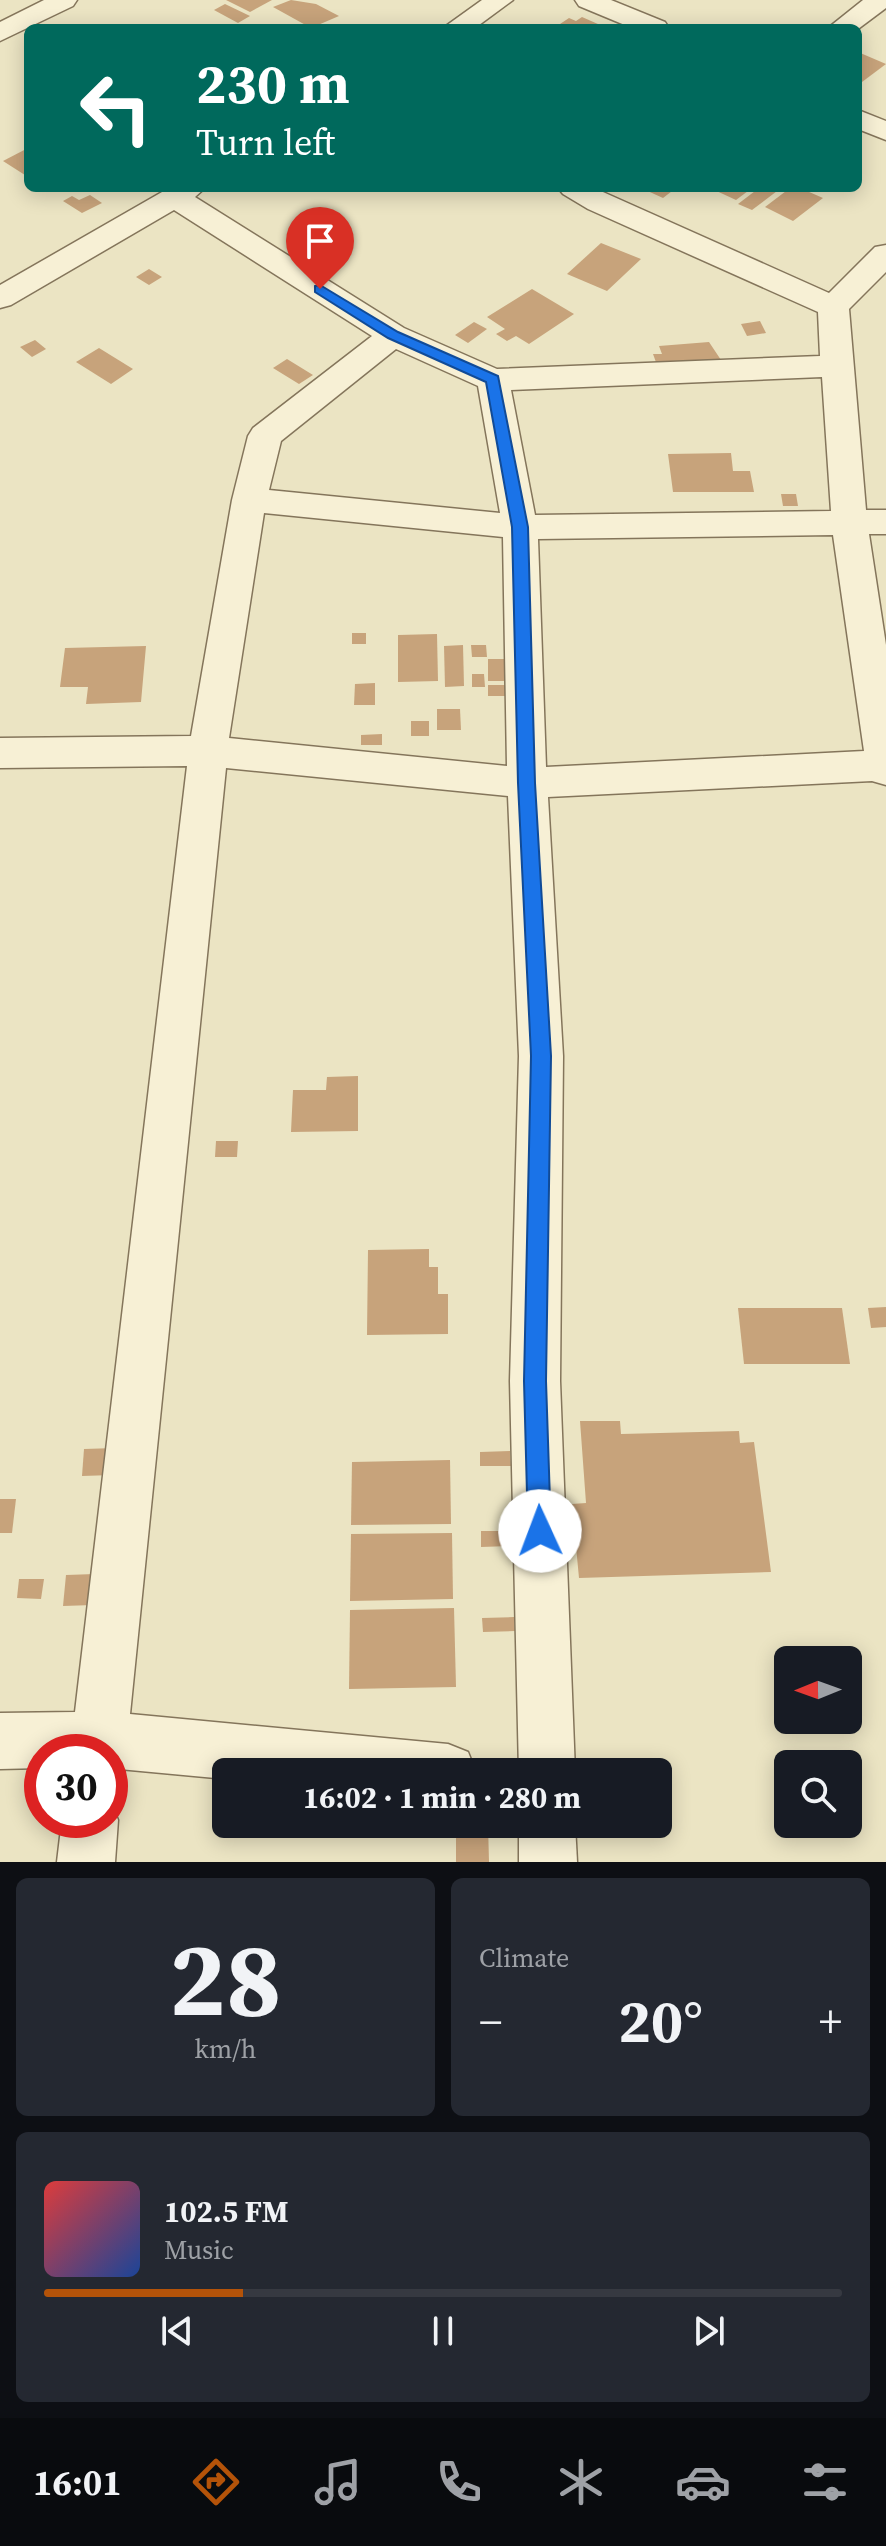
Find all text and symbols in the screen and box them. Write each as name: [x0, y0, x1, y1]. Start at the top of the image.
text: 230 m: [196, 45, 350, 122]
icon: left: [64, 56, 168, 160]
text: Turn left: [196, 118, 335, 167]
pin: [286, 207, 354, 289]
icon: arrive: [298, 219, 342, 263]
position arrow: [498, 1489, 582, 1573]
north arrow: [774, 1646, 862, 1734]
map controls: [774, 1646, 862, 1838]
speed limit sign: 30: [24, 1734, 128, 1838]
button: search: [774, 1750, 862, 1838]
text: 16:02 · 1 min · 280 m: [303, 1777, 581, 1818]
text: 28: [169, 1907, 282, 2050]
text: Climate: [479, 1940, 569, 1976]
text: 20°: [618, 1980, 703, 2062]
text: −: [479, 1991, 502, 2052]
text: +: [819, 1991, 842, 2052]
text: km/h: [195, 2031, 256, 2067]
text: 102.5 FM: [164, 2191, 289, 2232]
text: Music: [164, 2232, 234, 2268]
icon: previous: [155, 2309, 199, 2353]
icon: pause: [421, 2309, 465, 2353]
icon: next: [687, 2309, 731, 2353]
icon: directions: [188, 2454, 244, 2510]
icon: music: [310, 2454, 366, 2510]
icon: phone: [431, 2454, 487, 2510]
icon: climate: [553, 2454, 609, 2510]
icon: car: [675, 2454, 731, 2510]
icon: filters: [797, 2454, 853, 2510]
text: 16:01: [33, 2458, 122, 2507]

